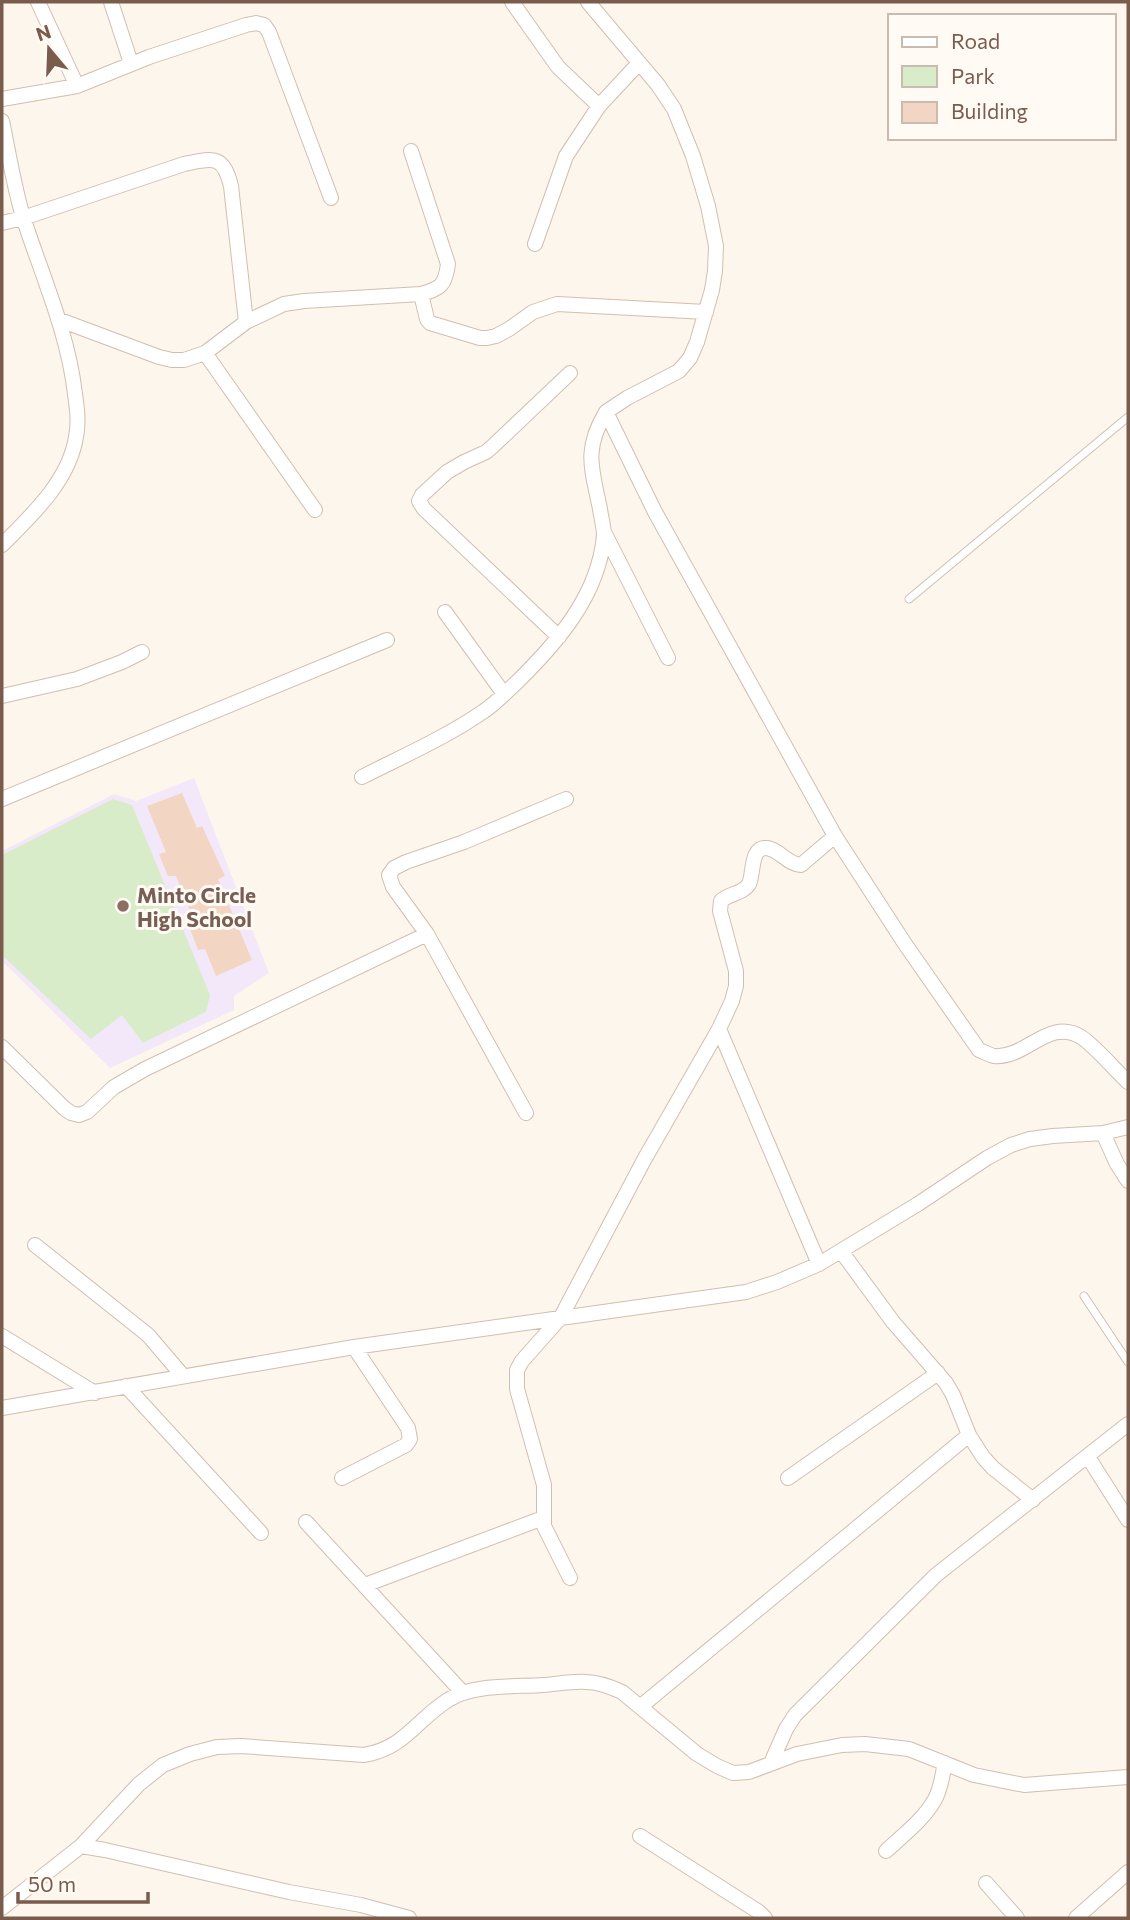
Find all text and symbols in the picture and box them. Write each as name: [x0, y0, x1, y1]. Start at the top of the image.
north arrow: [14, 14, 84, 84]
legend: [888, 14, 1116, 140]
text: N: [33, 19, 54, 46]
text: Road: [951, 28, 1000, 53]
text: Park: [951, 63, 995, 88]
text: Building: [951, 98, 1028, 123]
place label: Minto Circle High School: [137, 882, 256, 931]
marker: Minto Circle High School: [115, 898, 131, 914]
scale bar: [18, 1860, 147, 1904]
text: 50 m: [28, 1871, 76, 1896]

